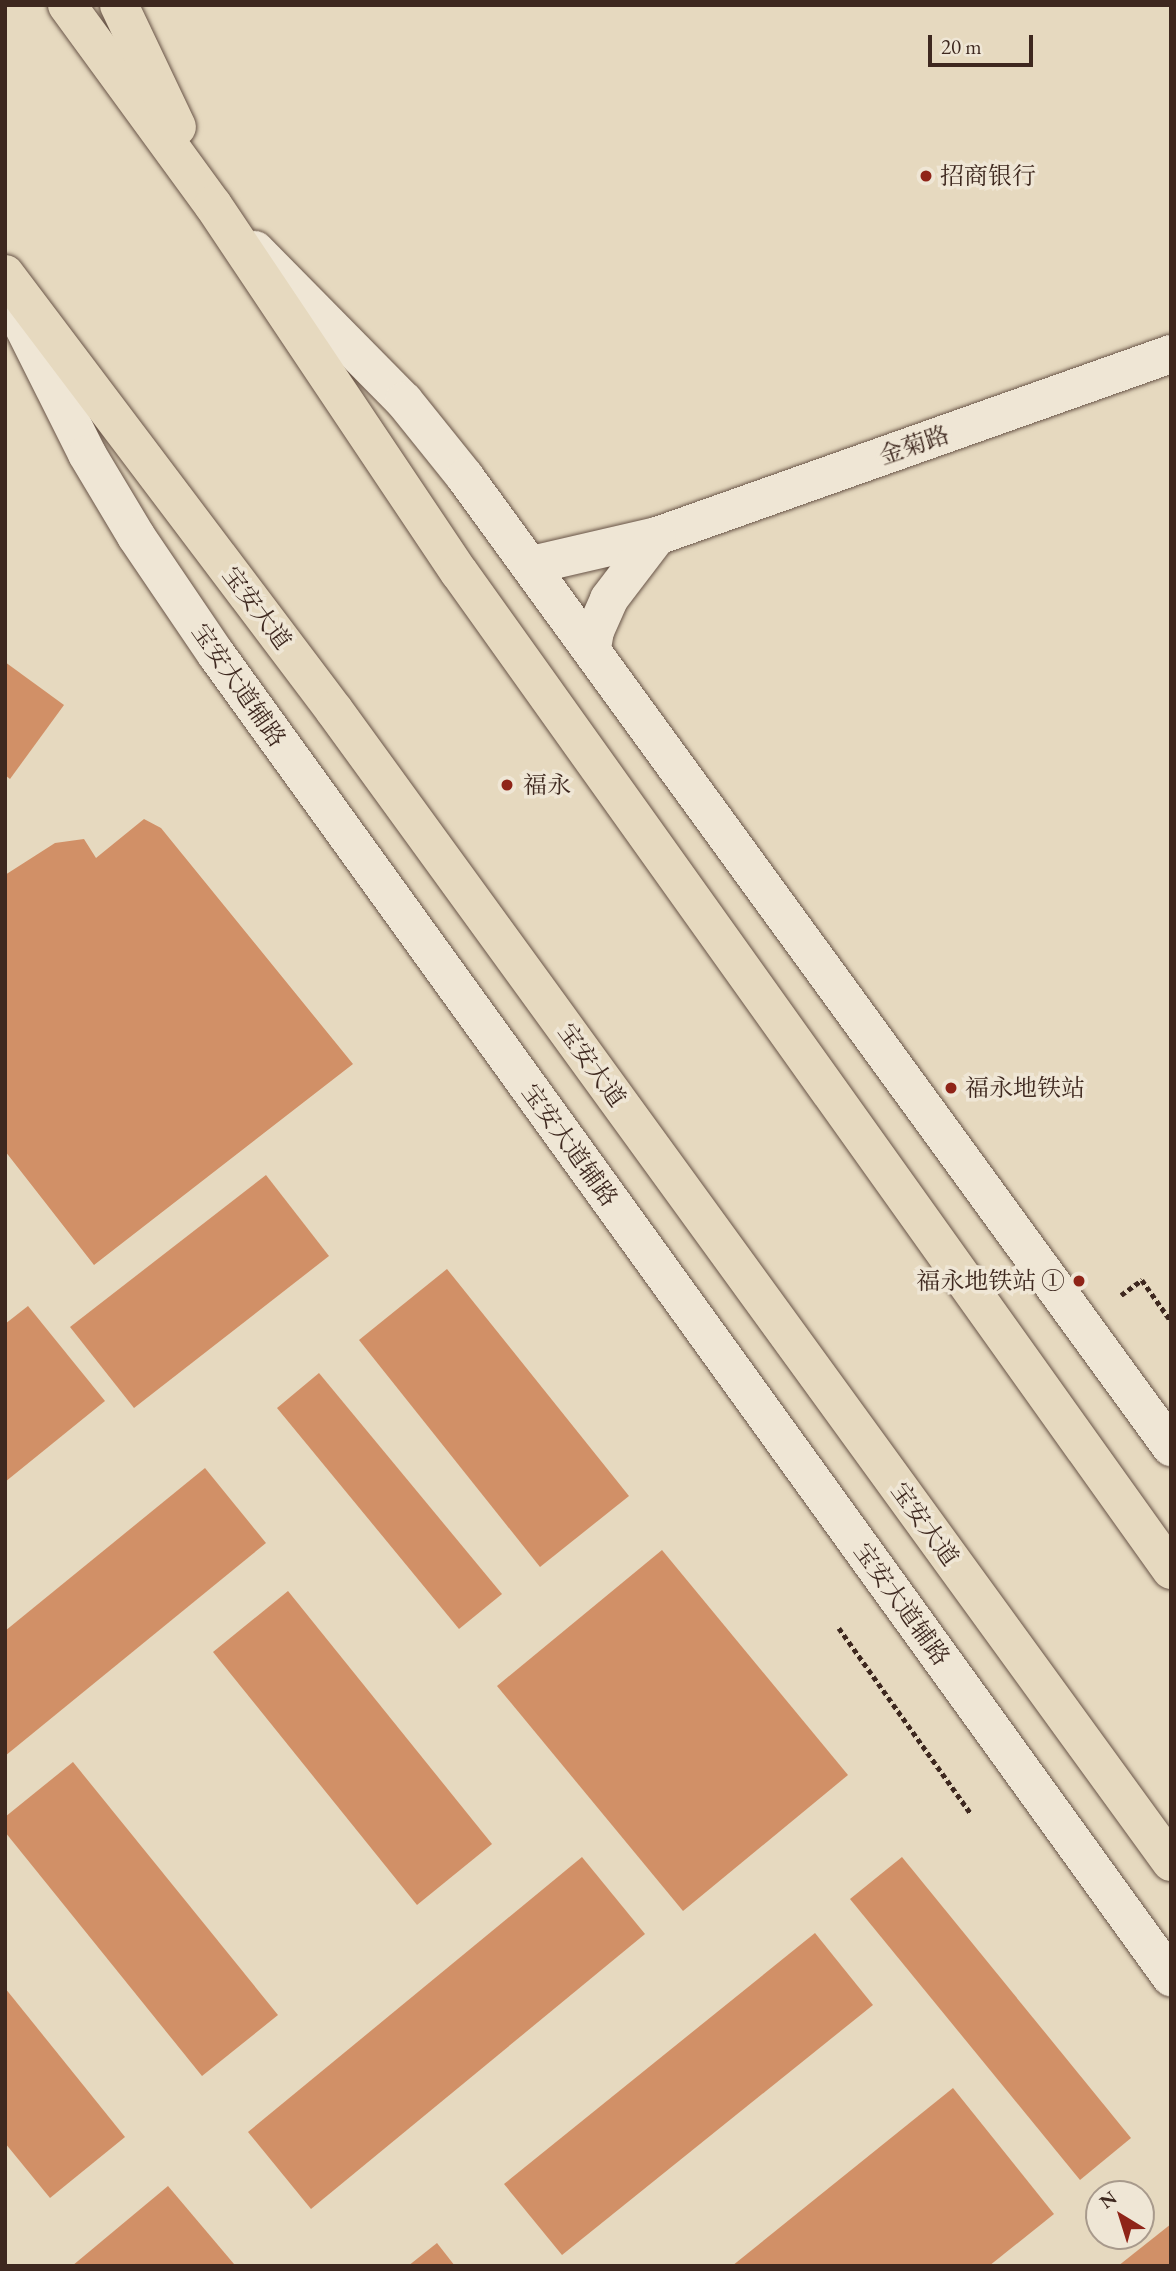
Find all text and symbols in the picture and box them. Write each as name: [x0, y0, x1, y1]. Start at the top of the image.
scale bar: [931, 21, 1036, 65]
text: 20 m: [941, 33, 982, 60]
place label: 招商银行: [940, 162, 1036, 190]
marker: 招商银行: [918, 168, 934, 184]
street label: 金菊路: [875, 420, 953, 470]
street label: 宝安大道: [217, 561, 297, 655]
street label: 宝安大道辅路: [186, 618, 292, 752]
place label: 福永: [523, 771, 571, 799]
marker: 福永: [497, 775, 517, 795]
street label: 宝安大道: [552, 1018, 632, 1112]
place label: 福永地铁站: [965, 1074, 1085, 1102]
street label: 宝安大道辅路: [516, 1078, 624, 1212]
marker: 福永地铁站: [943, 1080, 959, 1096]
place label: 福永地铁站 ①: [916, 1267, 1065, 1295]
marker: 福永地铁站 ①: [1071, 1273, 1087, 1289]
street label: 宝安大道: [885, 1477, 965, 1571]
street label: 宝安大道辅路: [848, 1537, 956, 1671]
north arrow: [1085, 2180, 1155, 2250]
text: N: [1094, 2185, 1122, 2214]

